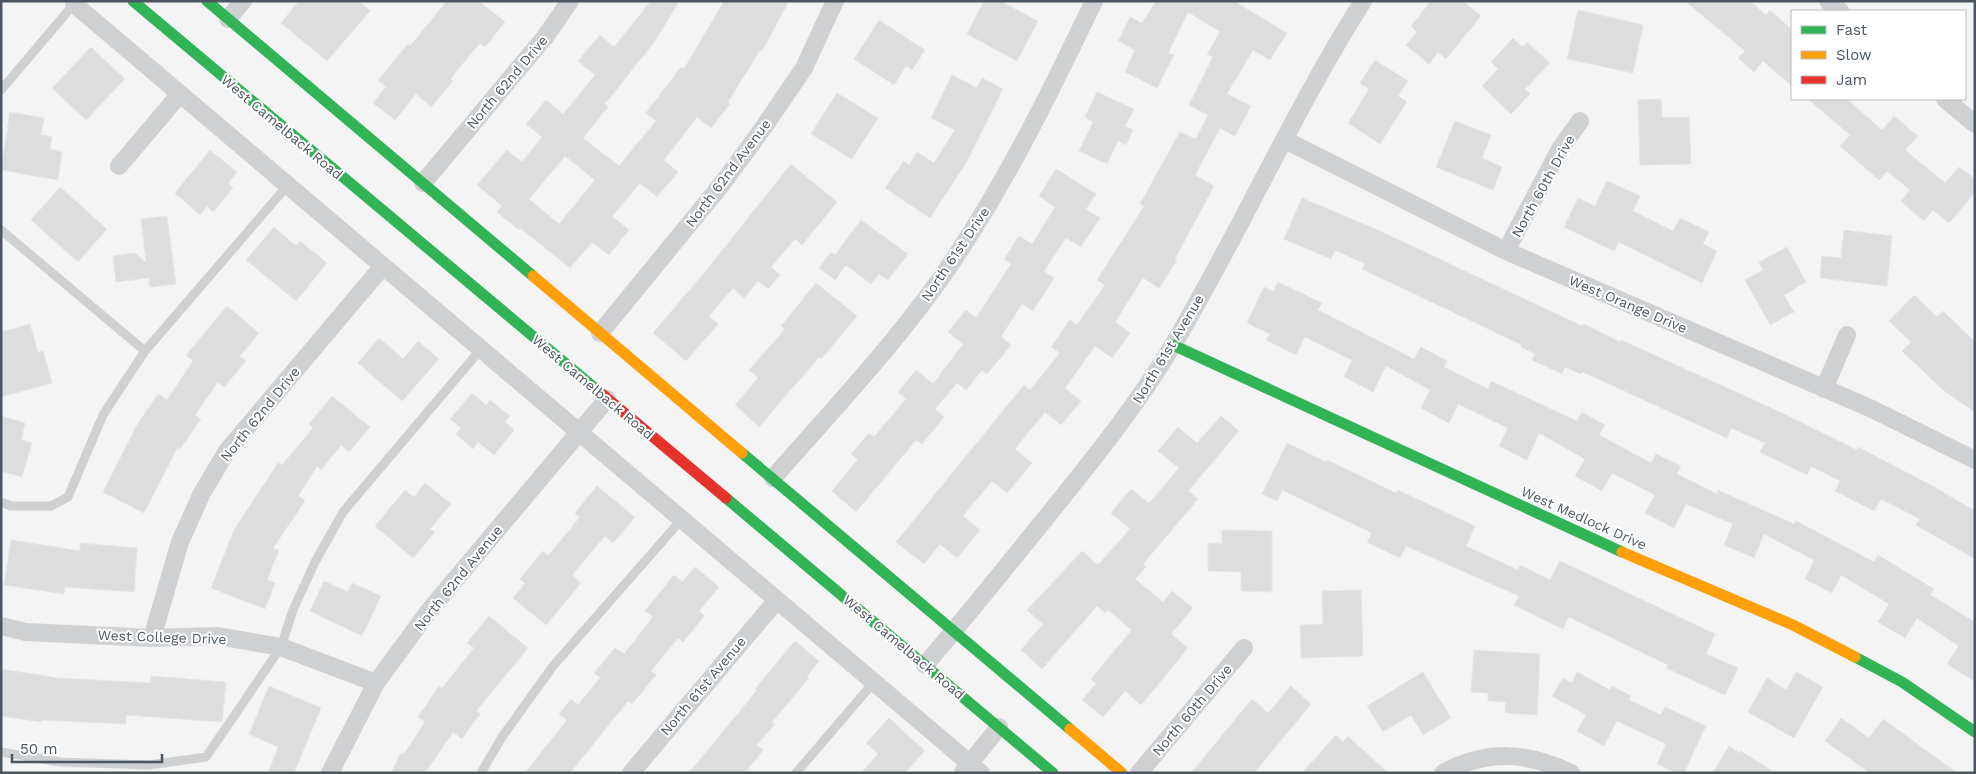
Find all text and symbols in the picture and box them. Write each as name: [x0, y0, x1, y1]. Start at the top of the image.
legend: [1791, 10, 1966, 100]
text: Fast: [1836, 21, 1868, 39]
street label: North 62nd Drive: [463, 32, 551, 132]
text: Slow: [1836, 46, 1872, 64]
text: Jam: [1836, 71, 1867, 89]
street label: West Camelback Road: [218, 72, 346, 182]
street label: North 62nd Avenue: [682, 116, 774, 230]
street label: North 60th Drive: [1508, 132, 1578, 240]
street label: North 61st Drive: [918, 204, 992, 304]
street label: West Orange Drive: [1567, 272, 1689, 336]
street label: North 61st Avenue: [1129, 292, 1207, 406]
street label: West Camelback Road: [529, 332, 657, 442]
street label: North 62nd Drive: [217, 364, 303, 464]
street label: West Medlock Drive: [1519, 483, 1649, 553]
street label: North 62nd Avenue: [411, 522, 505, 634]
street label: West Camelback Road: [840, 592, 968, 702]
street label: West College Drive: [97, 627, 227, 647]
street label: North 61st Avenue: [657, 633, 749, 739]
street label: North 60th Drive: [1149, 661, 1235, 759]
scale bar: [12, 732, 162, 764]
text: 50 m: [20, 740, 57, 758]

